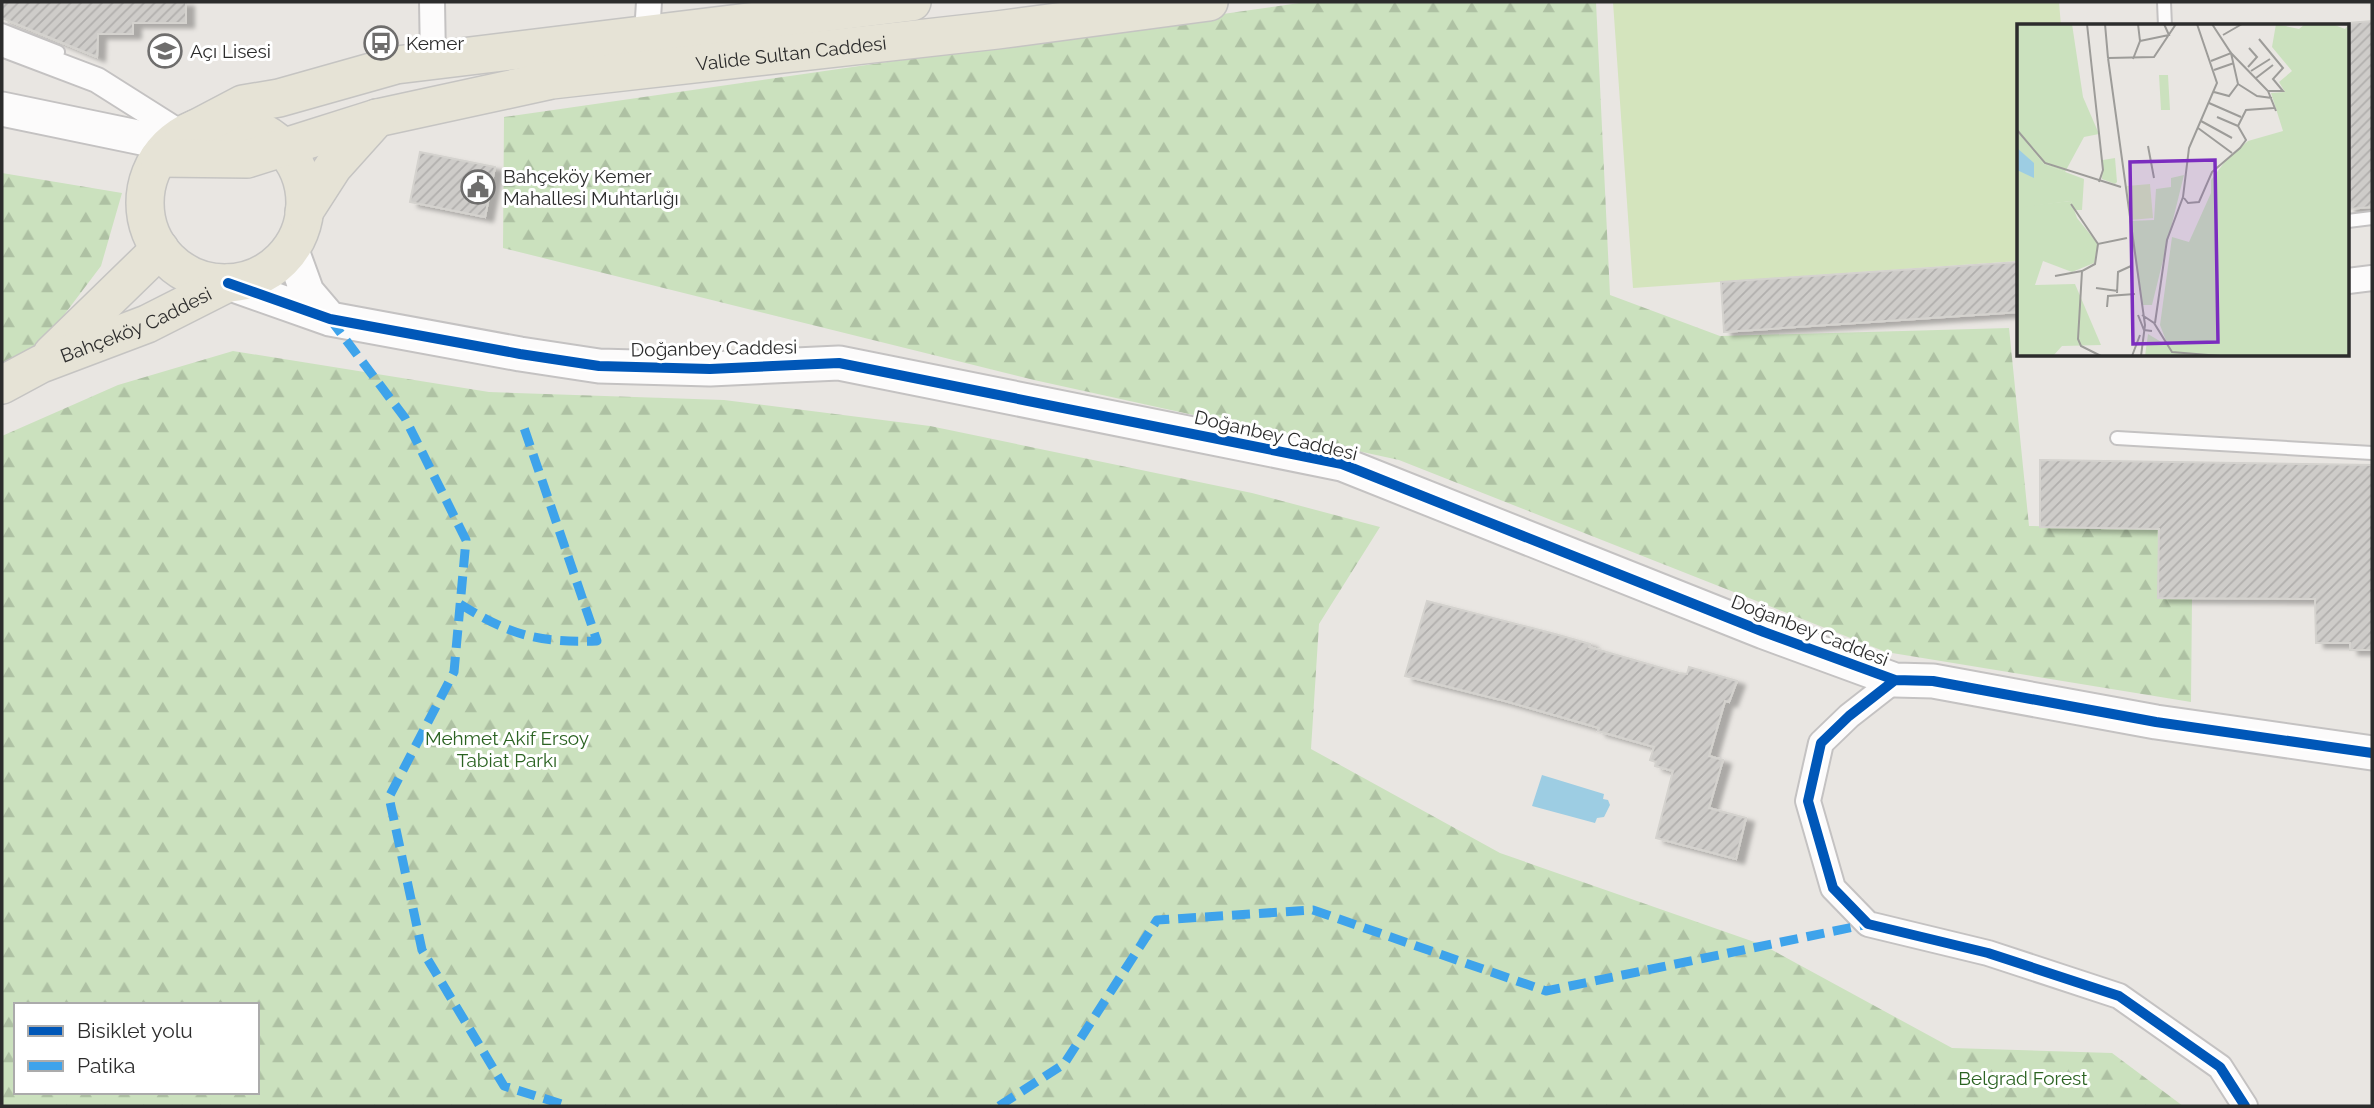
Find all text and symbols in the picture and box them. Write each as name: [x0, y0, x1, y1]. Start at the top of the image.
bus stop icon: Kemer: [362, 24, 400, 62]
inset map: [2017, 24, 2350, 357]
school or university icon: Açı Lisesi: [146, 32, 184, 70]
place label: Kemer: [406, 32, 464, 54]
street label: Valide Sultan Caddesi: [695, 32, 888, 75]
place label: Açı Lisesi: [190, 40, 271, 62]
place label: Bahçeköy Kemer Mahallesi Muhtarlığı: [503, 165, 679, 209]
public building icon: Bahçeköy Kemer Mahallesi Muhtarlığı: [459, 168, 497, 206]
street label: Bahçeköy Caddesi: [57, 282, 215, 367]
street label: Doğanbey Caddesi: [630, 336, 798, 360]
street label: Doğanbey Caddesi: [1192, 406, 1360, 464]
street label: Doğanbey Caddesi: [1728, 590, 1892, 670]
park label: Mehmet Akif Ersoy Tabiat Parkı: [425, 727, 589, 771]
legend: [14, 1003, 259, 1094]
text: Bisiklet yolu: [77, 1018, 193, 1043]
text: Patika: [77, 1053, 135, 1078]
park label: Belgrad Forest: [1958, 1067, 2088, 1089]

